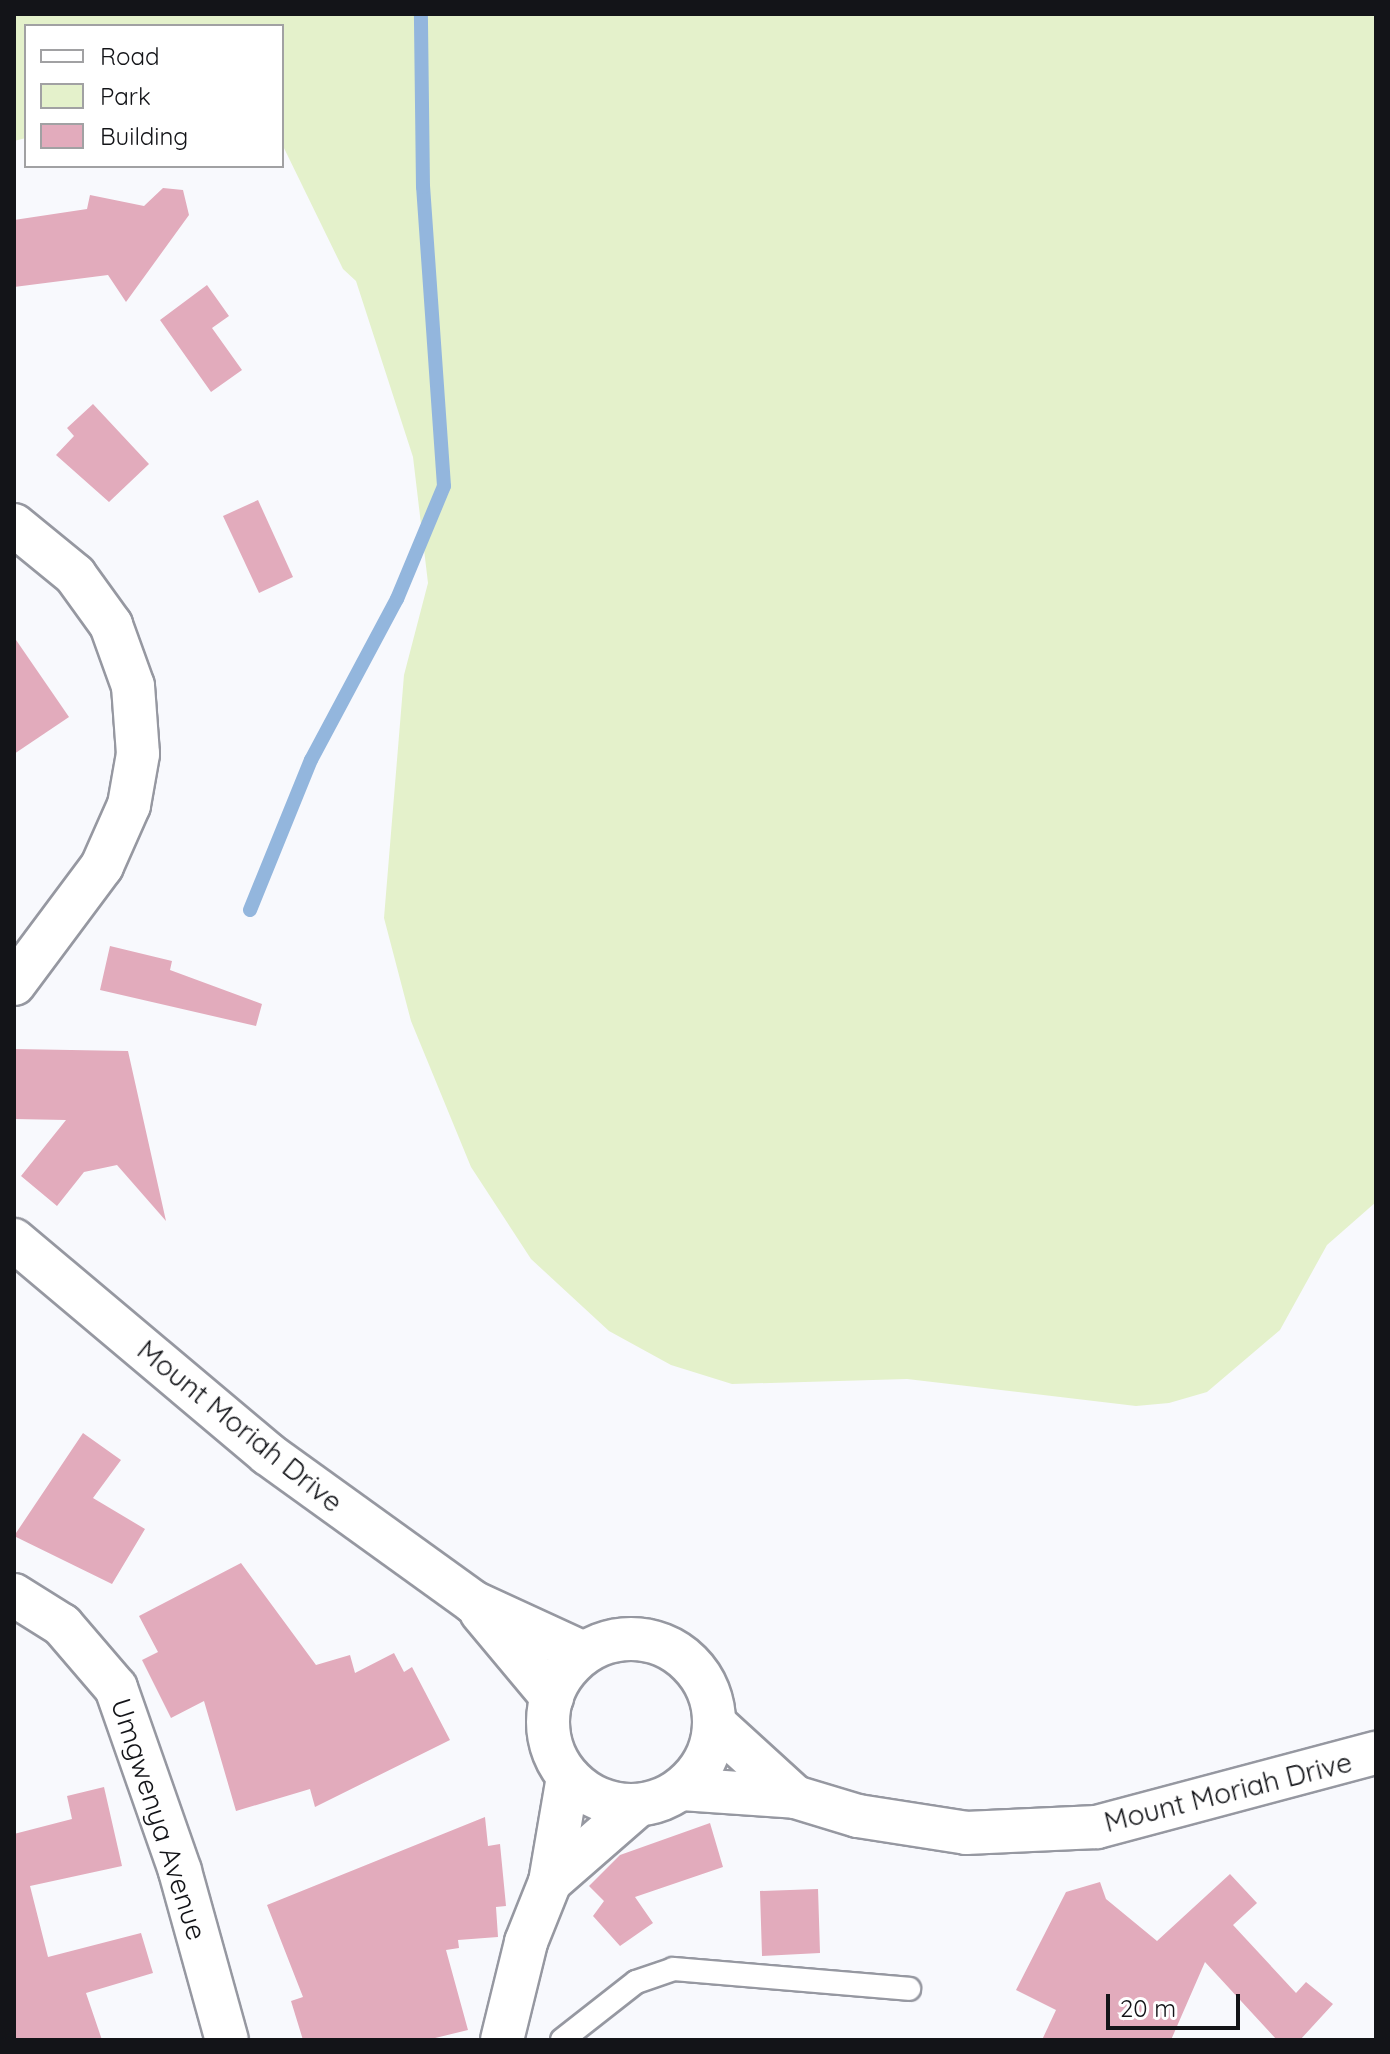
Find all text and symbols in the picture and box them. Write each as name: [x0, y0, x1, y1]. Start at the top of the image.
legend: [24, 24, 284, 168]
text: Road: [100, 41, 160, 71]
text: Park: [100, 81, 151, 111]
text: Building: [100, 121, 188, 151]
street label: Mount Moriah Drive: [131, 1333, 349, 1519]
street label: Umgwenya Avenue: [104, 1694, 214, 1944]
street label: Mount Moriah Drive: [1101, 1745, 1355, 1839]
scale bar: [1110, 1978, 1244, 2028]
text: 20 m: [1120, 1993, 1176, 2023]

